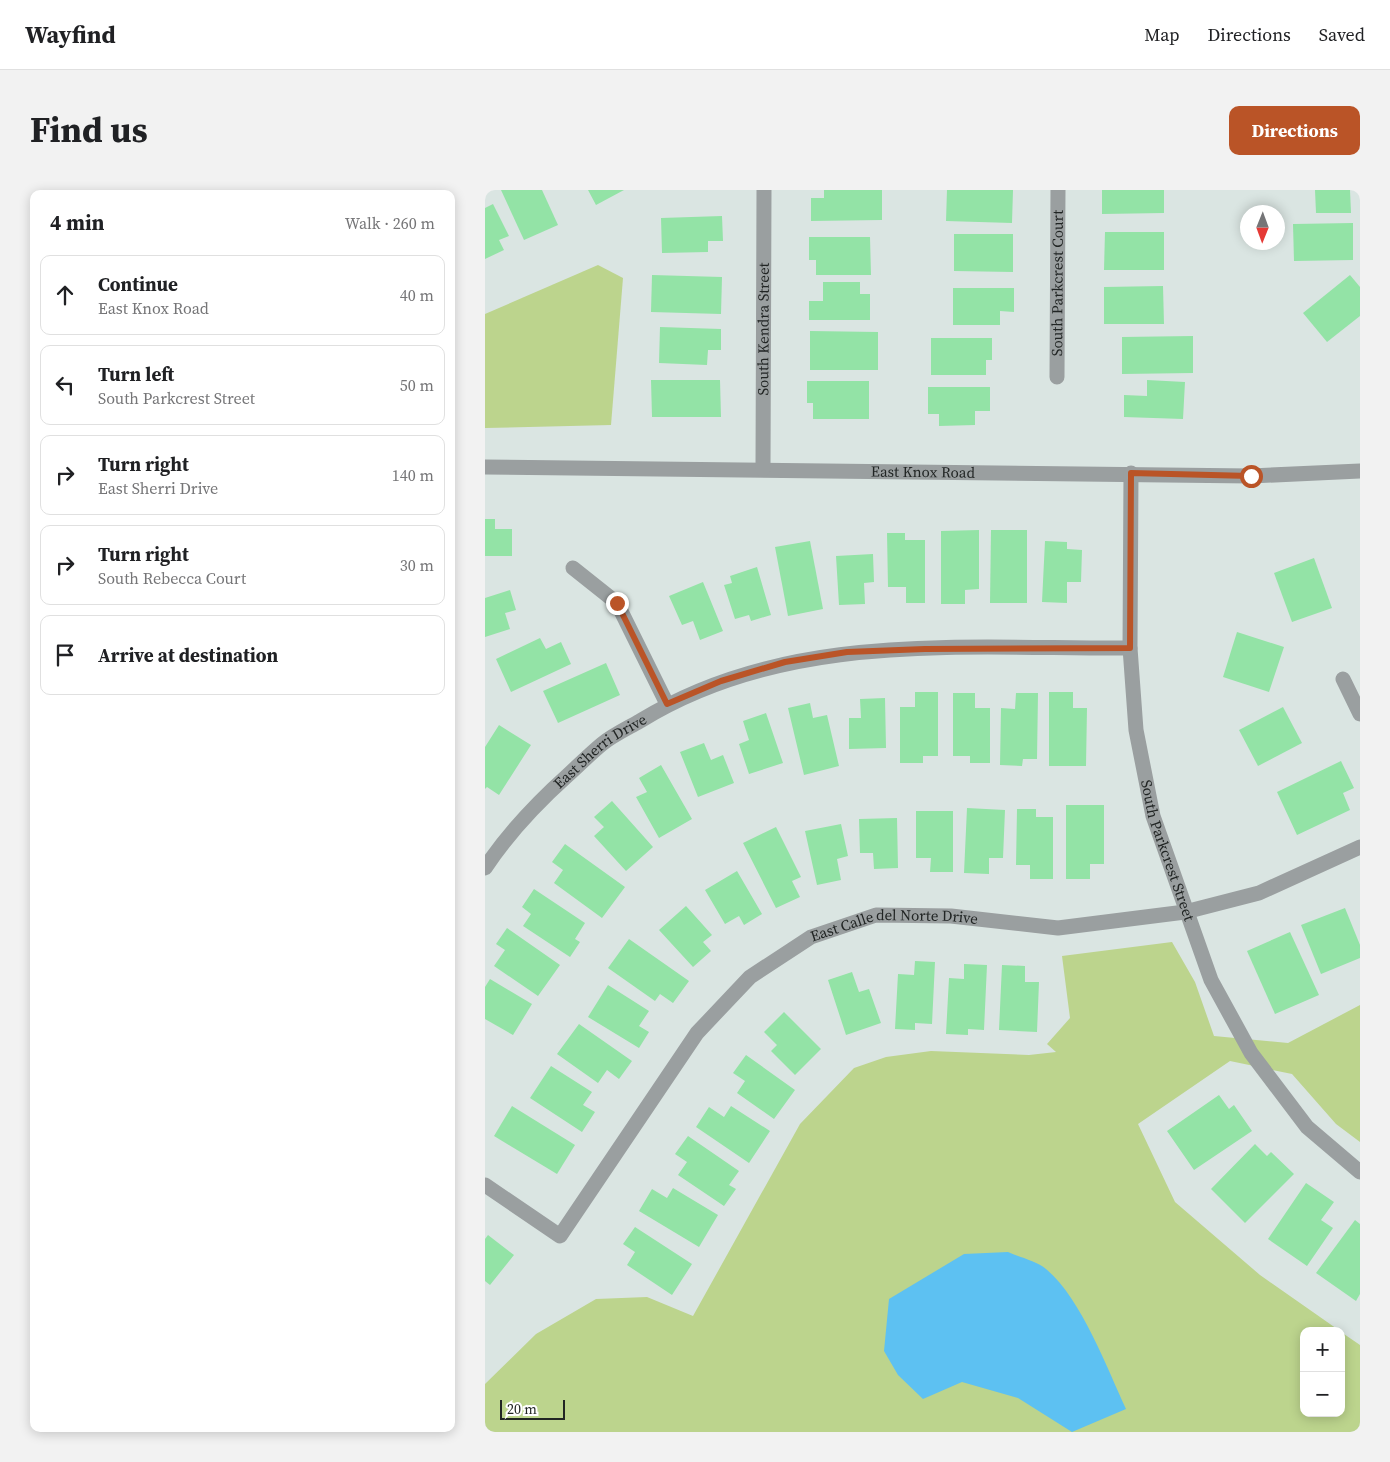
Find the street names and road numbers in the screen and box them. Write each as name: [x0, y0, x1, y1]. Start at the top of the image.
street label: South Parkcrest Court: [1046, 210, 1068, 356]
street label: South Kendra Street: [752, 262, 774, 396]
street label: East Knox Road: [871, 461, 976, 483]
street label: East Sherri Drive: [549, 708, 651, 793]
street label: South Parkcrest Street: [1136, 778, 1200, 924]
street label: East Calle del Norte Drive: [807, 904, 980, 946]

